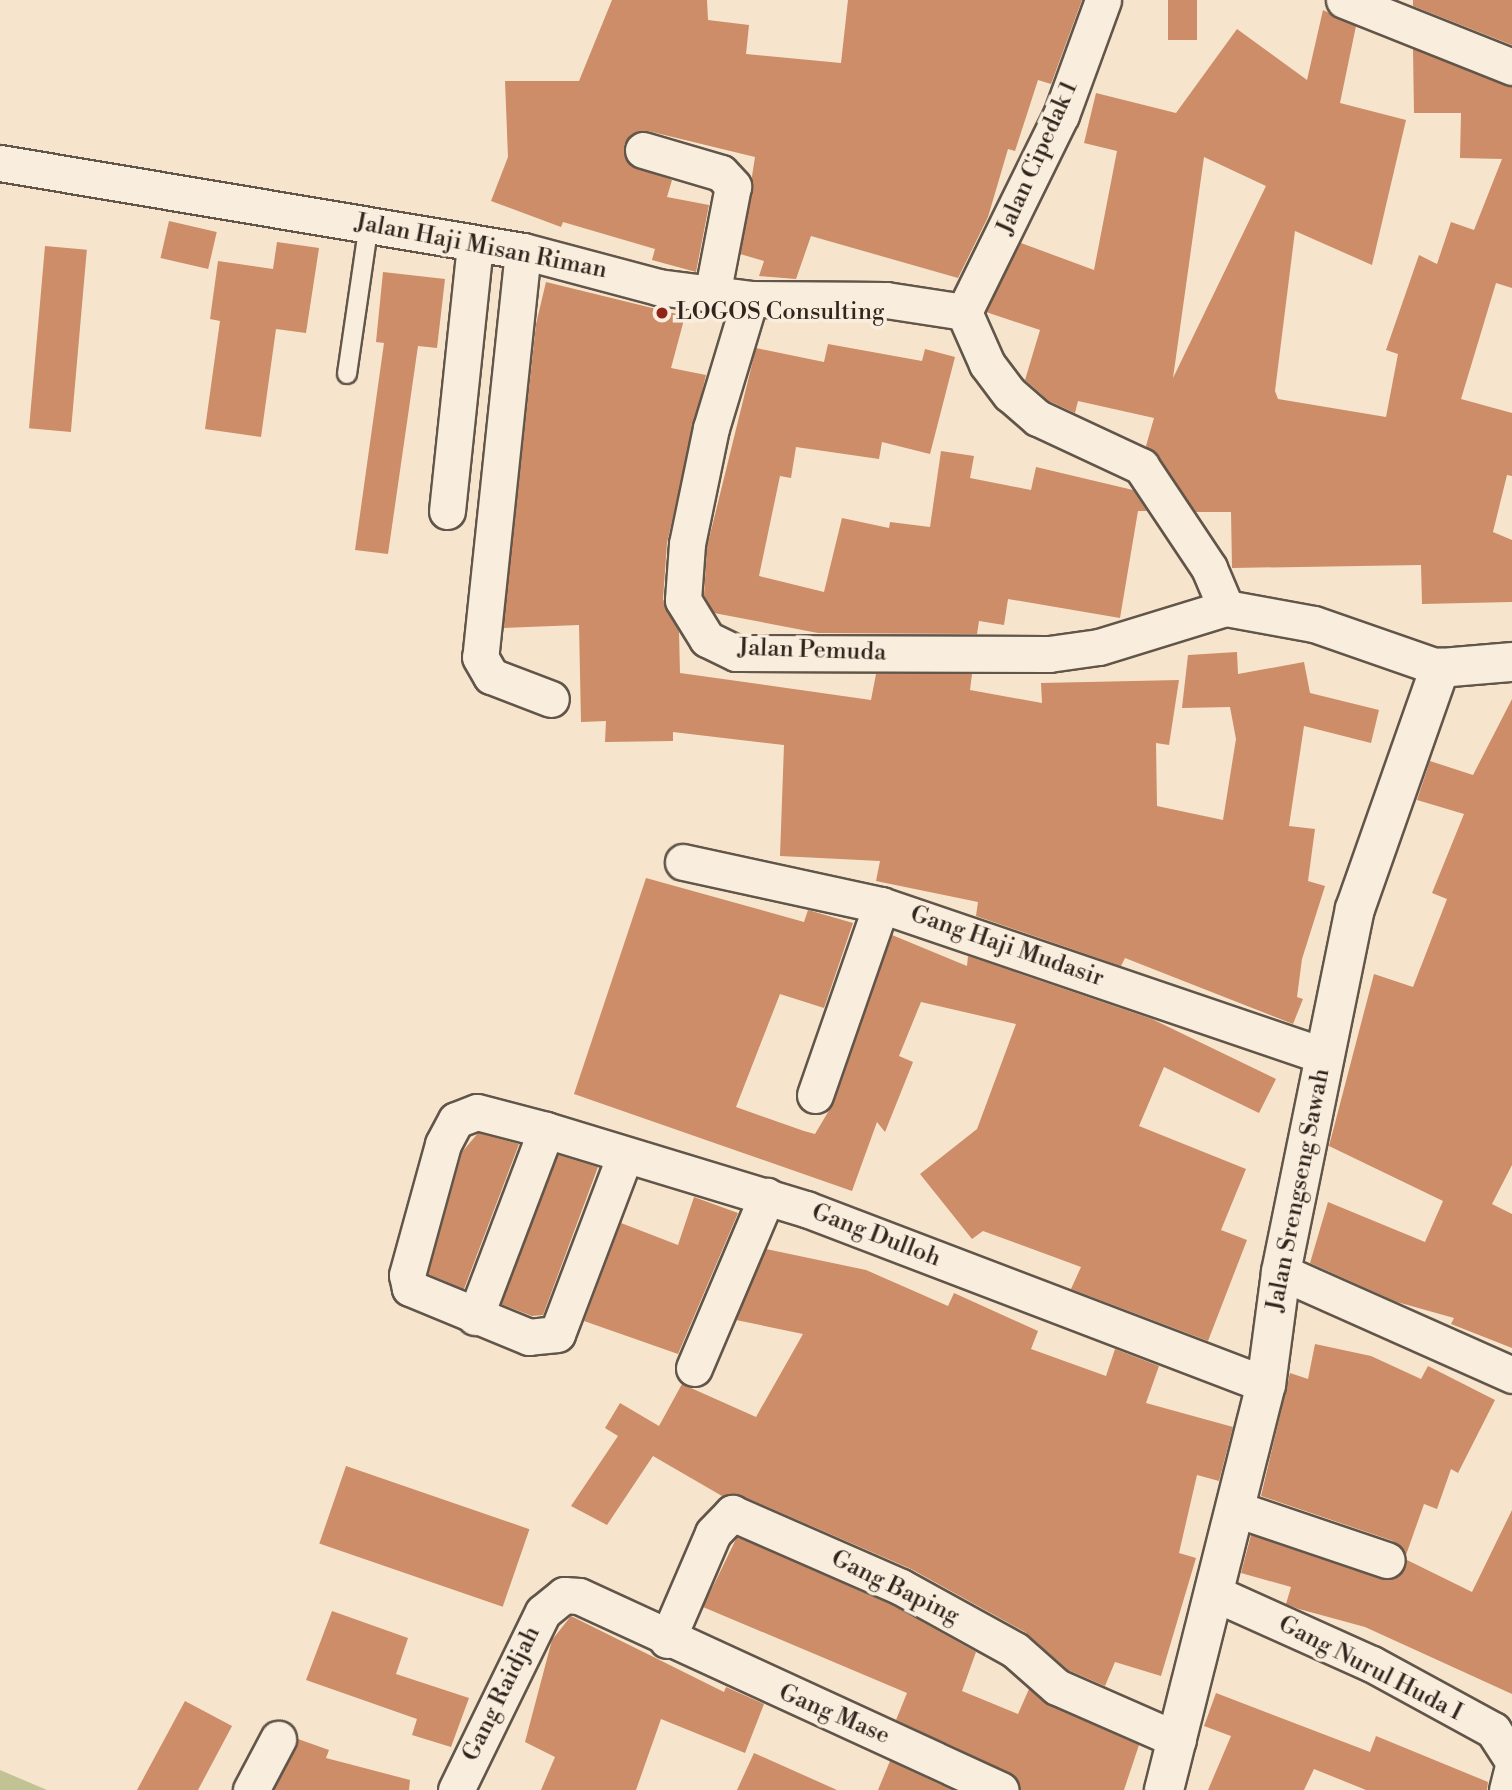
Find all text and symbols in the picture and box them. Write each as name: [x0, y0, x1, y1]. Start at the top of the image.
street label: Jalan Cipedak 1: [991, 77, 1085, 239]
street label: Jalan Haji Misan Riman: [353, 208, 609, 286]
place label: LOGOS Consulting: [676, 299, 884, 327]
marker: LOGOS Consulting: [654, 305, 670, 321]
street label: Jalan Pemuda: [737, 634, 887, 668]
street label: Gang Haji Mudasir: [906, 900, 1108, 994]
street label: Jalan Srengseng Sawah: [1261, 1066, 1337, 1314]
street label: Gang Dulloh: [807, 1198, 945, 1274]
street label: Gang Baping: [826, 1545, 964, 1631]
street label: Gang Nurul Huda I: [1273, 1610, 1467, 1728]
street label: Gang Raidjah: [457, 1622, 547, 1766]
street label: Gang Mase: [774, 1679, 894, 1751]

